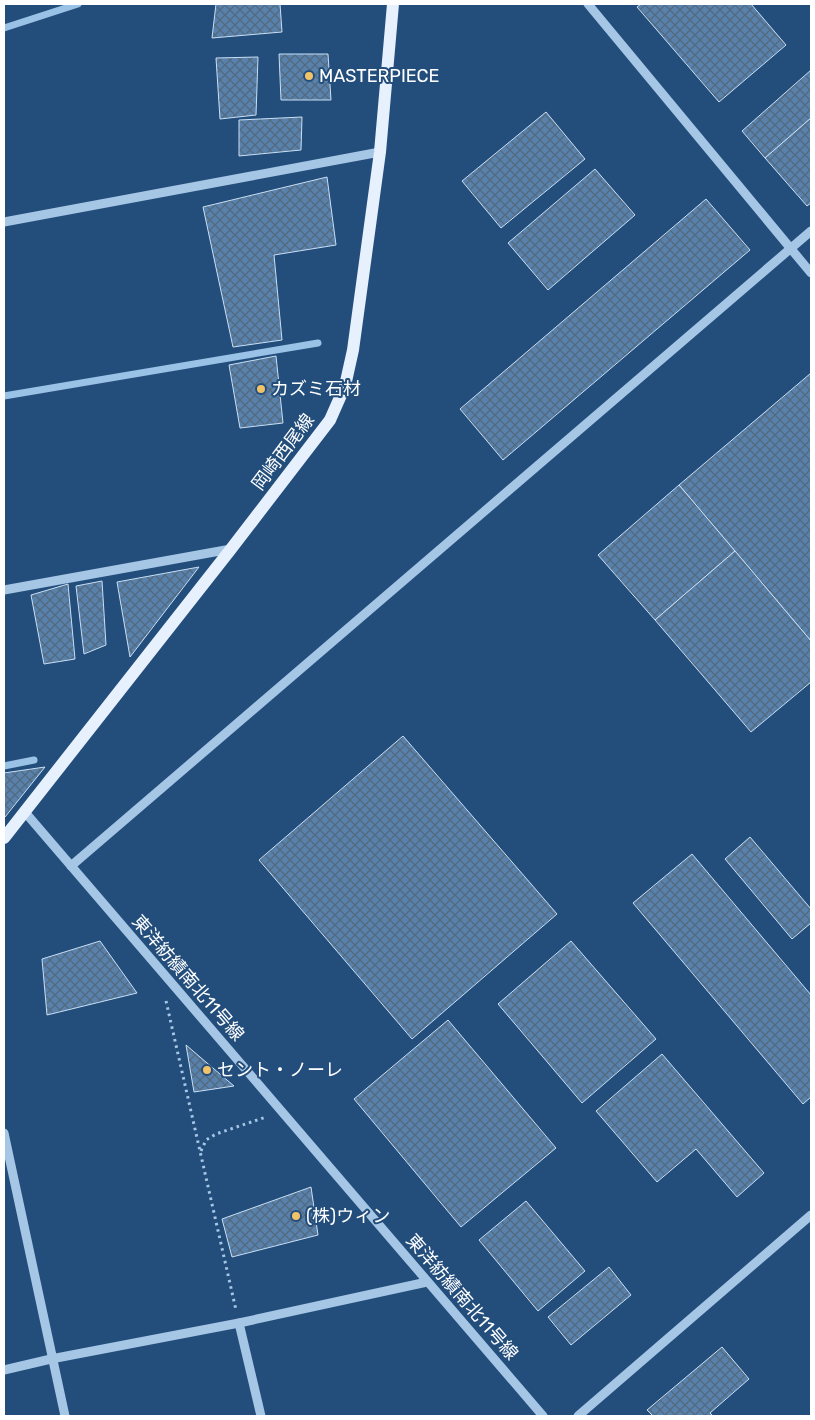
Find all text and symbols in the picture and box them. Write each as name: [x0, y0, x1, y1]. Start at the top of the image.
place label: MASTERPIECE: [319, 65, 440, 87]
marker: MASTERPIECE: [303, 70, 315, 82]
place label: カズミ石材: [271, 378, 361, 400]
marker: カズミ石材: [255, 383, 267, 395]
street label: 岡崎西尾線: [247, 409, 319, 495]
street label: 東洋紡績南北11号線: [127, 911, 249, 1045]
place label: セント・ノーレ: [217, 1059, 343, 1081]
marker: セント・ノーレ: [201, 1064, 213, 1076]
place label: (株)ウィン: [306, 1205, 390, 1227]
marker: (株)ウィン: [290, 1210, 302, 1222]
street label: 東洋紡績南北11号線: [401, 1230, 523, 1364]

